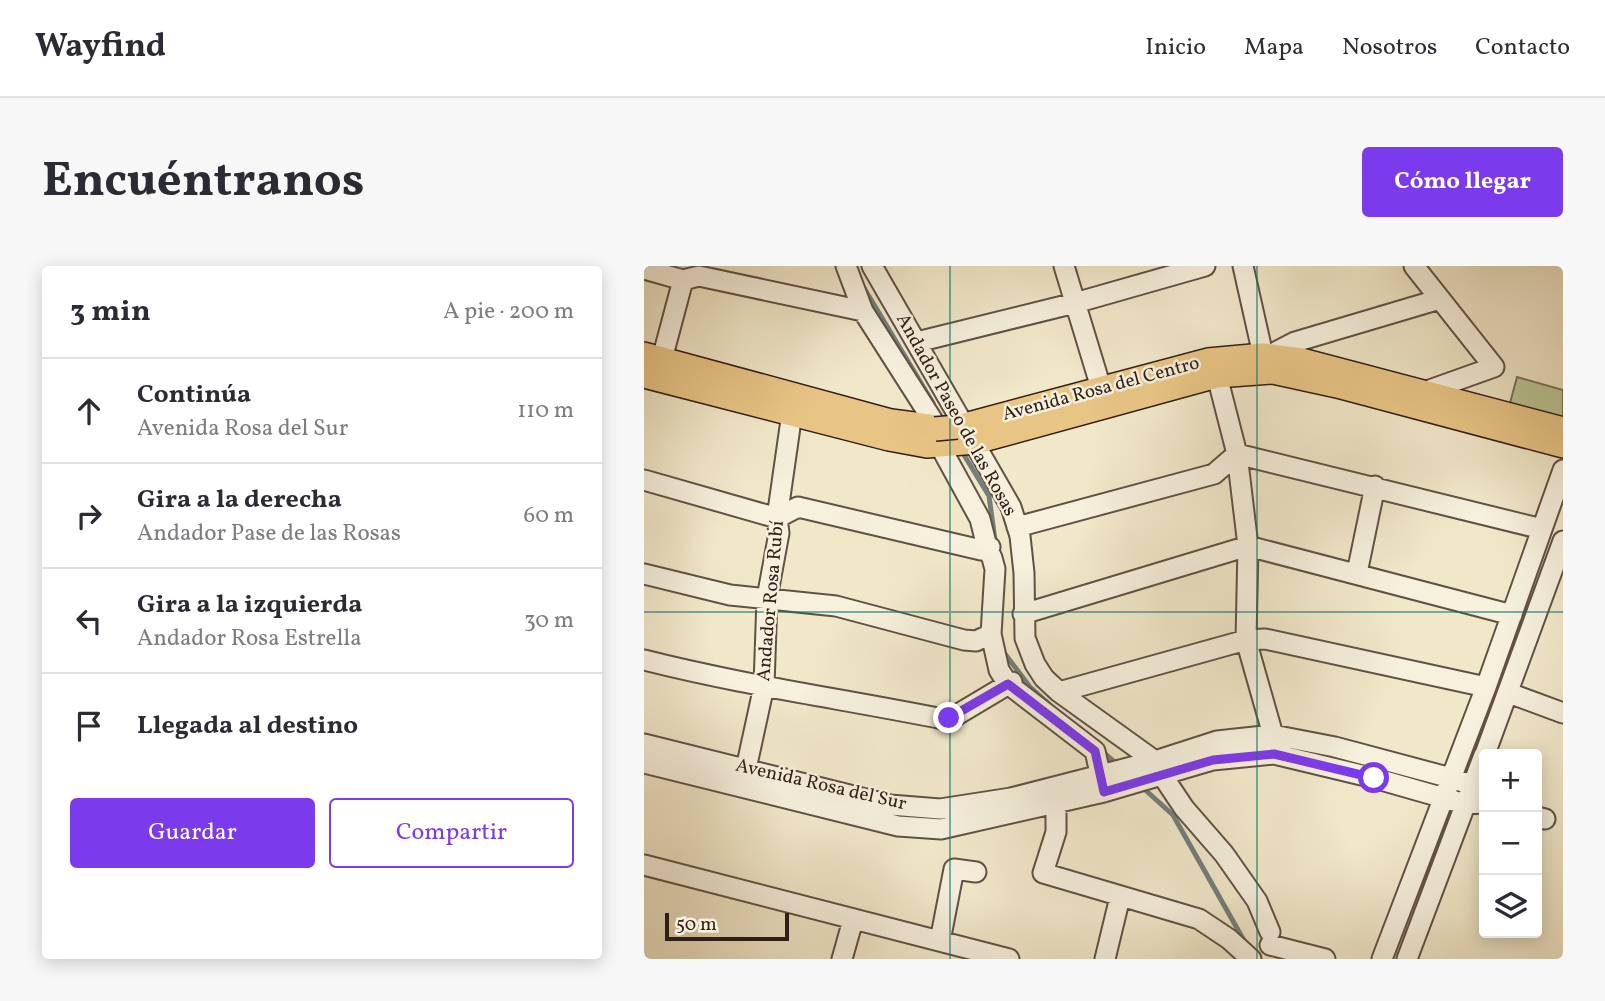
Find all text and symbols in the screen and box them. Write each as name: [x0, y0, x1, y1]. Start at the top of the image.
text: Wayfind: [35, 25, 166, 71]
text: Inicio: [1145, 31, 1206, 65]
text: Mapa: [1244, 31, 1304, 65]
text: Nosotros: [1342, 31, 1437, 65]
text: Contacto: [1475, 31, 1570, 65]
button: Cómo llegar: [1362, 147, 1563, 217]
text: Encuéntranos: [42, 148, 364, 217]
text: 3 min: [70, 291, 151, 333]
text: A pie · 200 m: [443, 296, 574, 328]
street label: Andador Paseo de las Rosas: [889, 309, 1023, 521]
street label: Avenida Rosa del Centro: [1000, 350, 1202, 428]
text: Continúa: [137, 377, 251, 413]
icon: ahead: [70, 392, 108, 430]
text: 110 m: [517, 395, 574, 427]
text: Avenida Rosa del Sur: [137, 413, 348, 445]
text: Gira a la derecha: [137, 482, 342, 518]
icon: right: [70, 497, 108, 535]
text: 60 m: [524, 500, 574, 532]
text: Andador Pase de las Rosas: [137, 518, 401, 550]
street label: Andador Rosa Rubí: [751, 519, 791, 683]
text: Gira a la izquierda: [137, 587, 362, 623]
icon: left: [70, 602, 108, 640]
text: 30 m: [524, 605, 574, 637]
text: Andador Rosa Estrella: [137, 623, 362, 655]
route end: [933, 702, 964, 733]
icon: arrive: [70, 707, 108, 745]
text: Llegada al destino: [137, 708, 358, 744]
map controls: [1479, 749, 1542, 938]
button: +: [1479, 749, 1542, 812]
street label: Avenida Rosa del Sur: [733, 753, 909, 817]
route start: [1358, 762, 1389, 793]
button: Guardar: [70, 798, 315, 868]
button: Compartir: [329, 798, 574, 868]
button: −: [1479, 812, 1542, 875]
button: layers: [1479, 875, 1542, 938]
scale bar: [665, 910, 789, 942]
text: 50 m: [676, 912, 717, 938]

